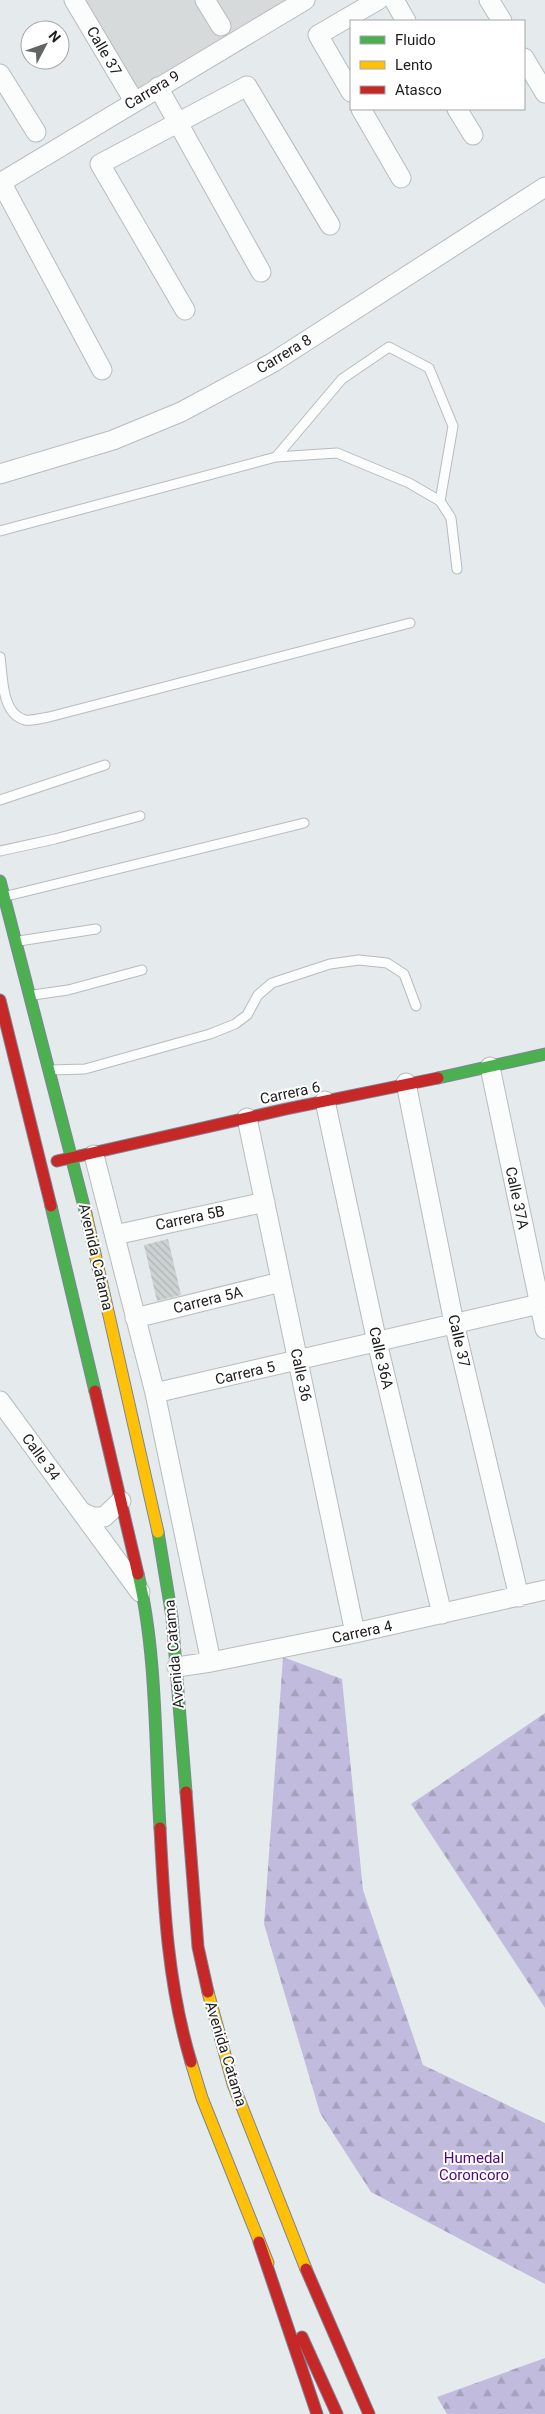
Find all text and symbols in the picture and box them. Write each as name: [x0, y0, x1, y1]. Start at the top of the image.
north arrow: [20, 20, 70, 70]
legend: [350, 20, 525, 110]
street label: Calle 37: [83, 23, 125, 79]
text: N: [46, 27, 64, 45]
text: Fluido: [395, 31, 436, 49]
text: Lento: [395, 56, 433, 74]
street label: Carrera 9: [121, 67, 183, 113]
text: Atasco: [395, 81, 442, 99]
street label: Carrera 8: [253, 331, 315, 377]
street label: Carrera 6: [258, 1078, 322, 1108]
street label: Calle 37A: [502, 1165, 532, 1231]
street label: Avenida Catama: [75, 1202, 117, 1312]
street label: Carrera 5B: [154, 1202, 226, 1234]
street label: Carrera 5A: [171, 1283, 245, 1317]
street label: Calle 37: [444, 1313, 474, 1369]
street label: Calle 36A: [365, 1325, 397, 1391]
street label: Calle 36: [287, 1347, 315, 1403]
street label: Carrera 5: [213, 1357, 277, 1389]
street label: Calle 34: [18, 1430, 64, 1484]
street label: Avenida Catama: [160, 1599, 188, 1709]
street label: Carrera 4: [330, 1617, 394, 1647]
street label: Avenida Catama: [201, 1999, 251, 2109]
park label: Humedal Coroncoro: [439, 2149, 509, 2184]

